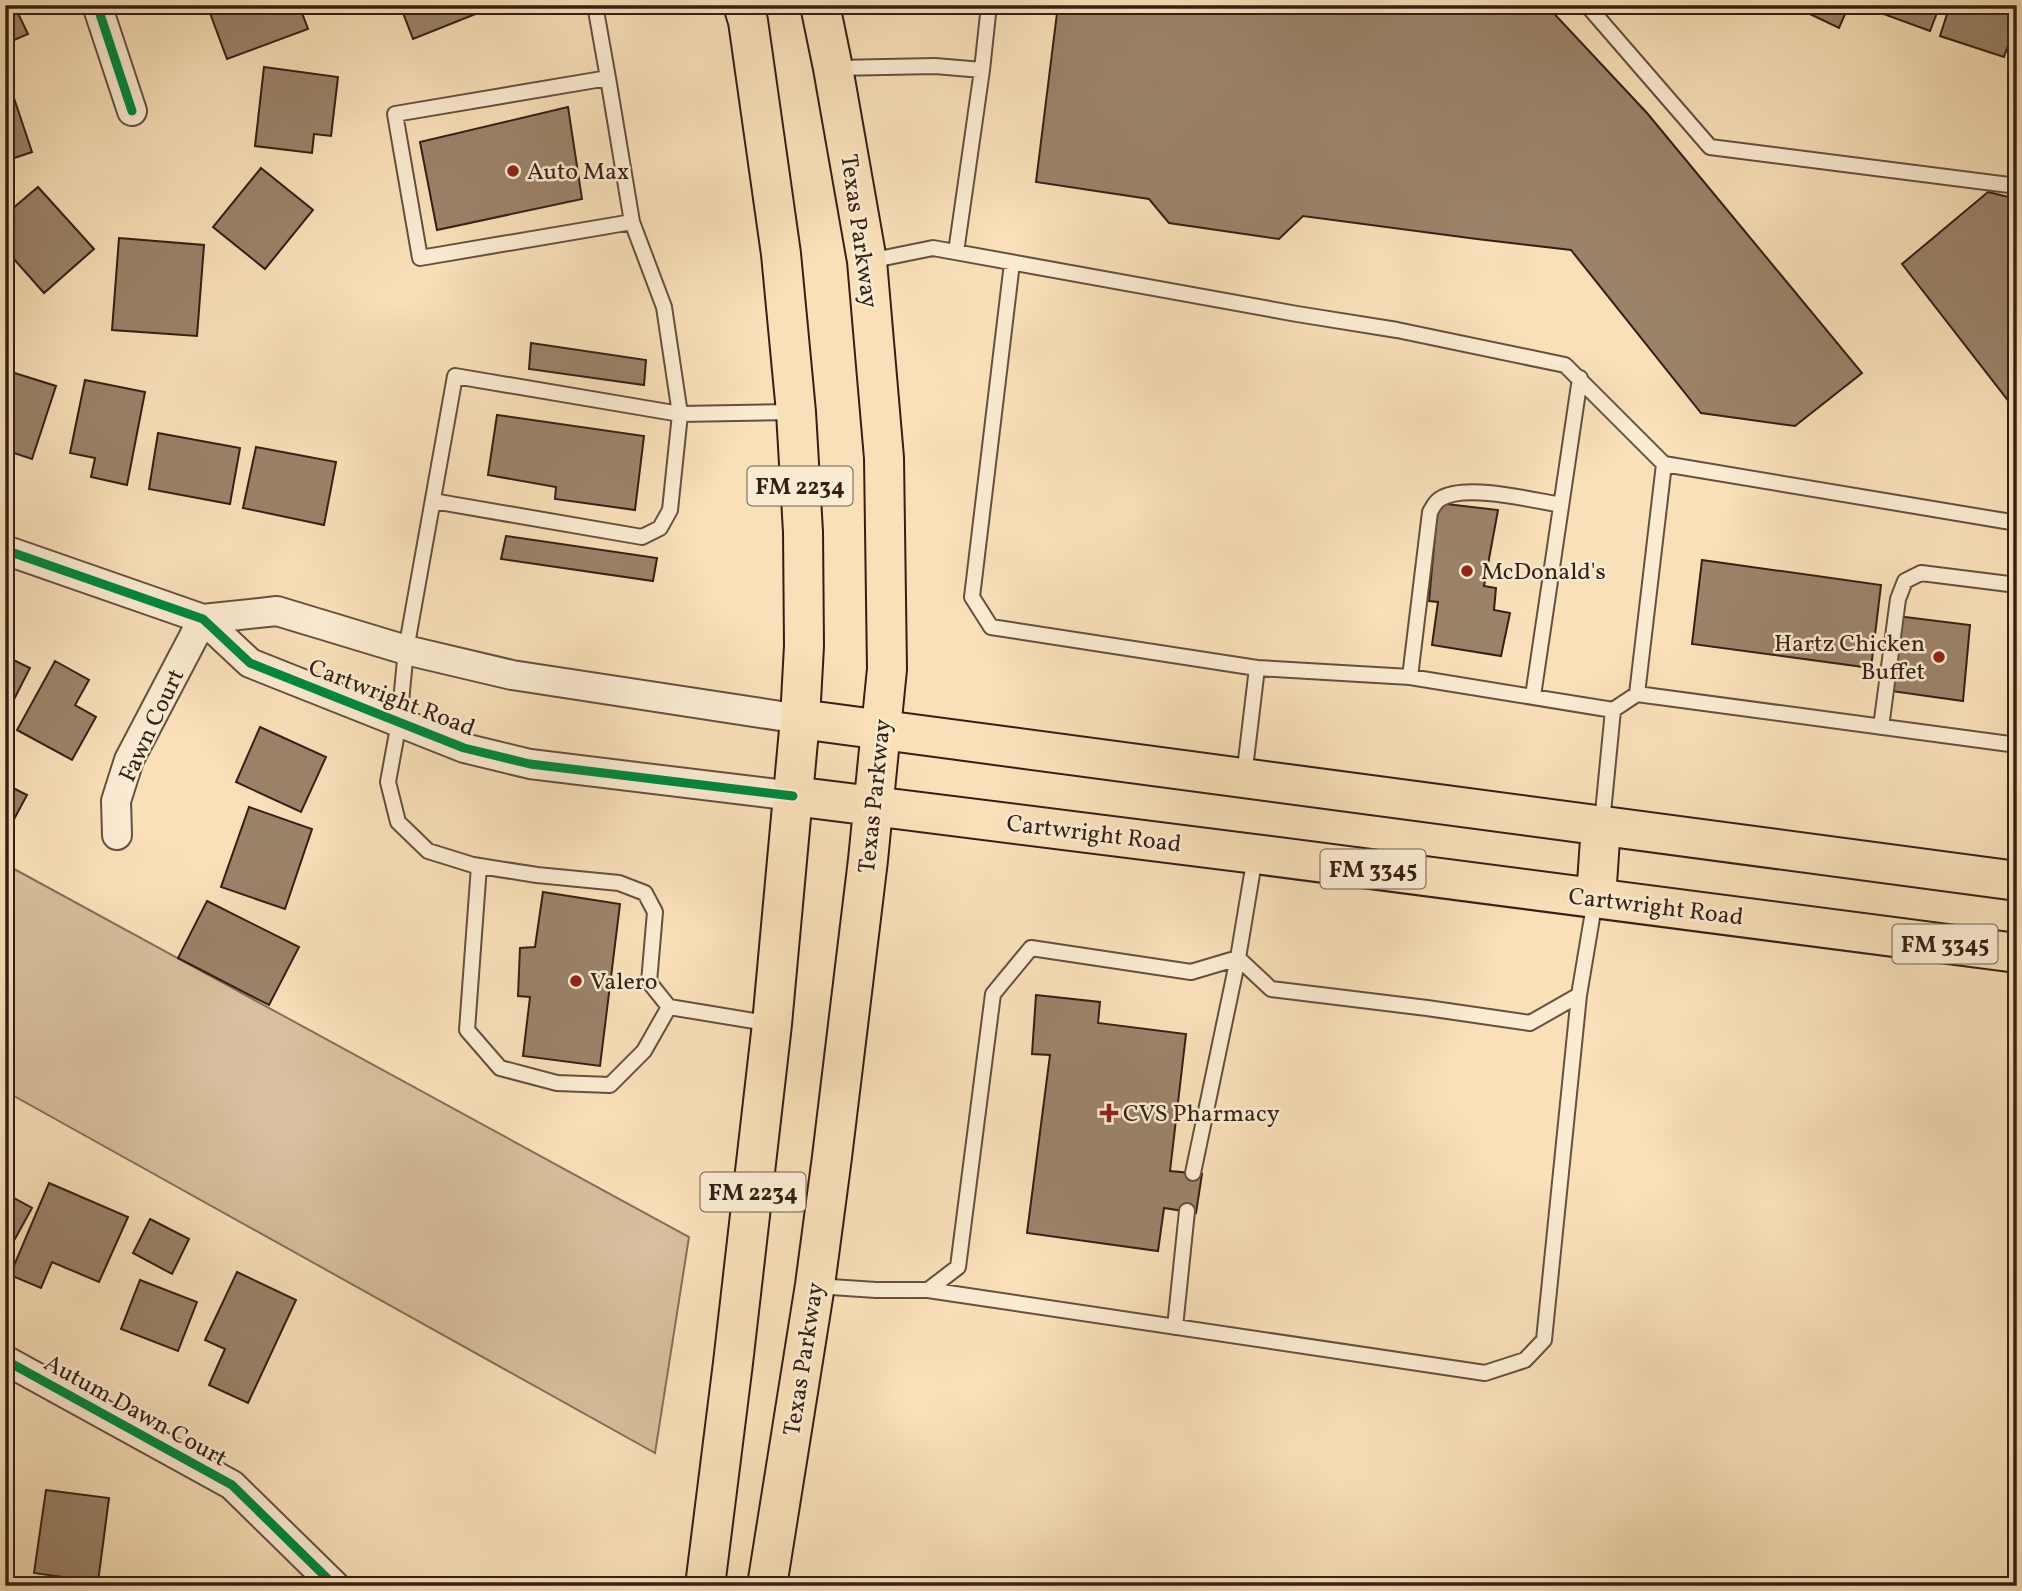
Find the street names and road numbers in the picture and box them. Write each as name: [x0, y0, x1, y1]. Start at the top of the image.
street label: Texas Parkway: [830, 152, 886, 310]
road number: FM 2234: [748, 466, 852, 506]
street label: Cartwright Road: [303, 651, 480, 746]
street label: Fawn Court: [112, 664, 194, 788]
street label: Texas Parkway: [851, 717, 901, 875]
street label: Cartwright Road: [1004, 807, 1183, 863]
road number: FM 3345: [1320, 849, 1426, 888]
street label: Cartwright Road: [1566, 880, 1745, 936]
road number: FM 3345: [1892, 925, 1997, 964]
road number: FM 2234: [700, 1172, 806, 1212]
street label: Texas Parkway: [776, 1280, 834, 1439]
street label: Autum Dawn Court: [37, 1347, 233, 1476]

